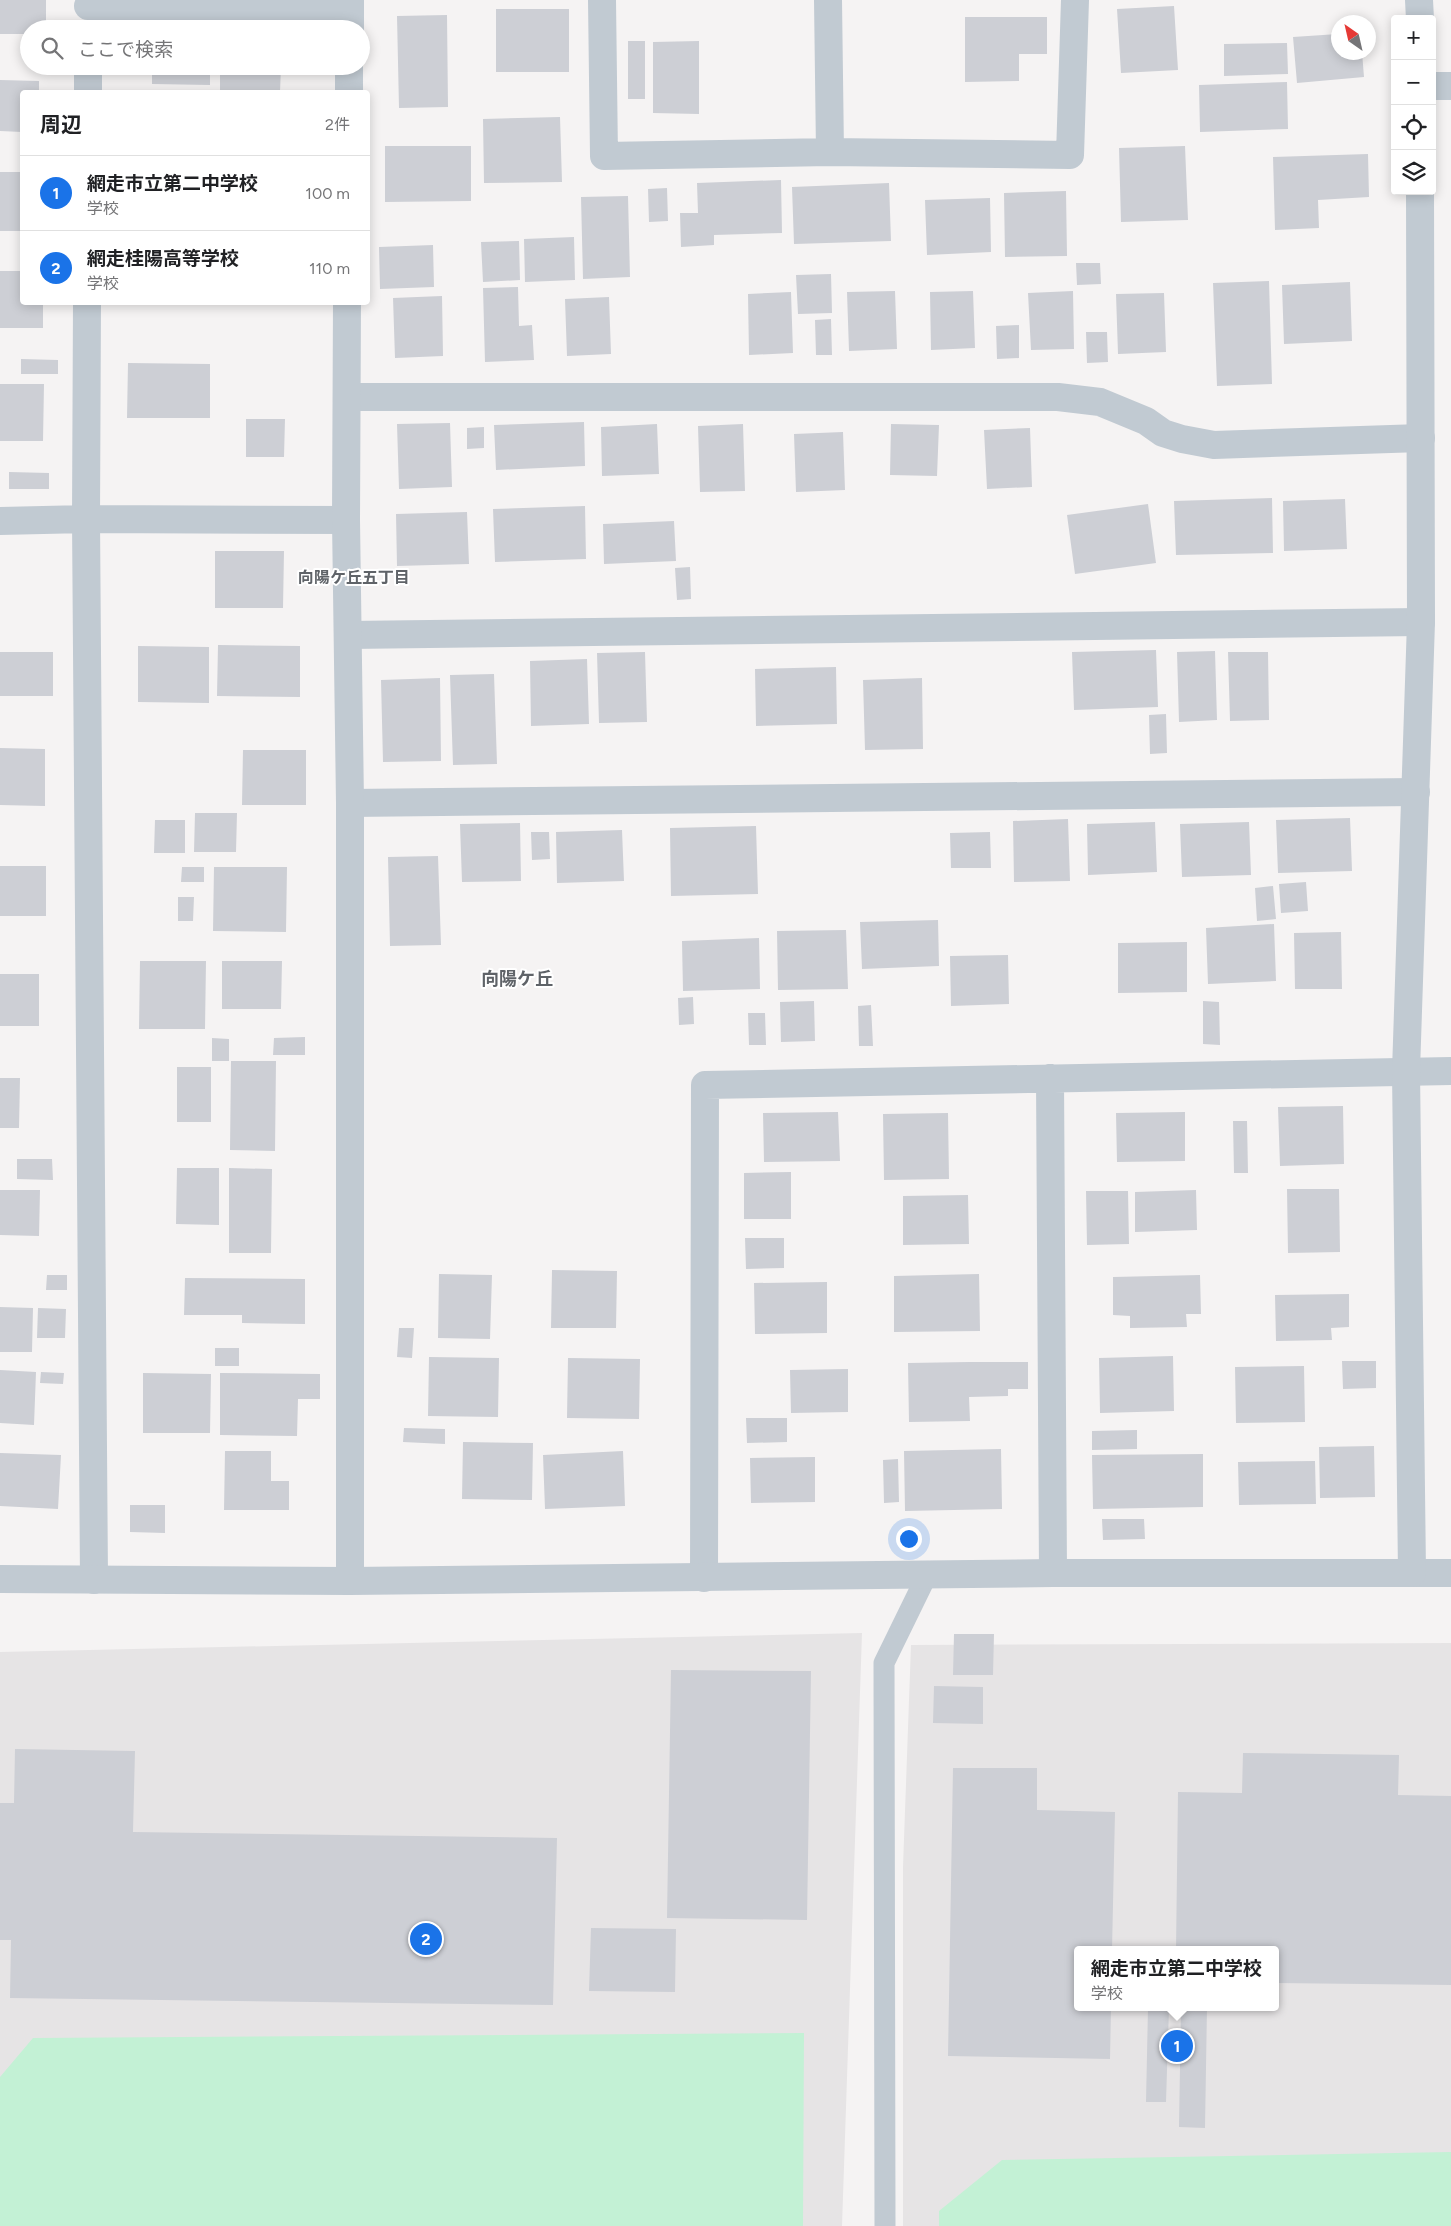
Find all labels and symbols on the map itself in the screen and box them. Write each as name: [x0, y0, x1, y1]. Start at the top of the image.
north arrow: [1331, 15, 1376, 60]
district label: 向陽ケ丘五丁目: [298, 568, 410, 587]
district label: 向陽ケ丘: [481, 968, 553, 990]
your location: [896, 1526, 922, 1552]
pin: 2: [410, 1920, 442, 1958]
pin: 1: [1161, 2027, 1193, 2065]

